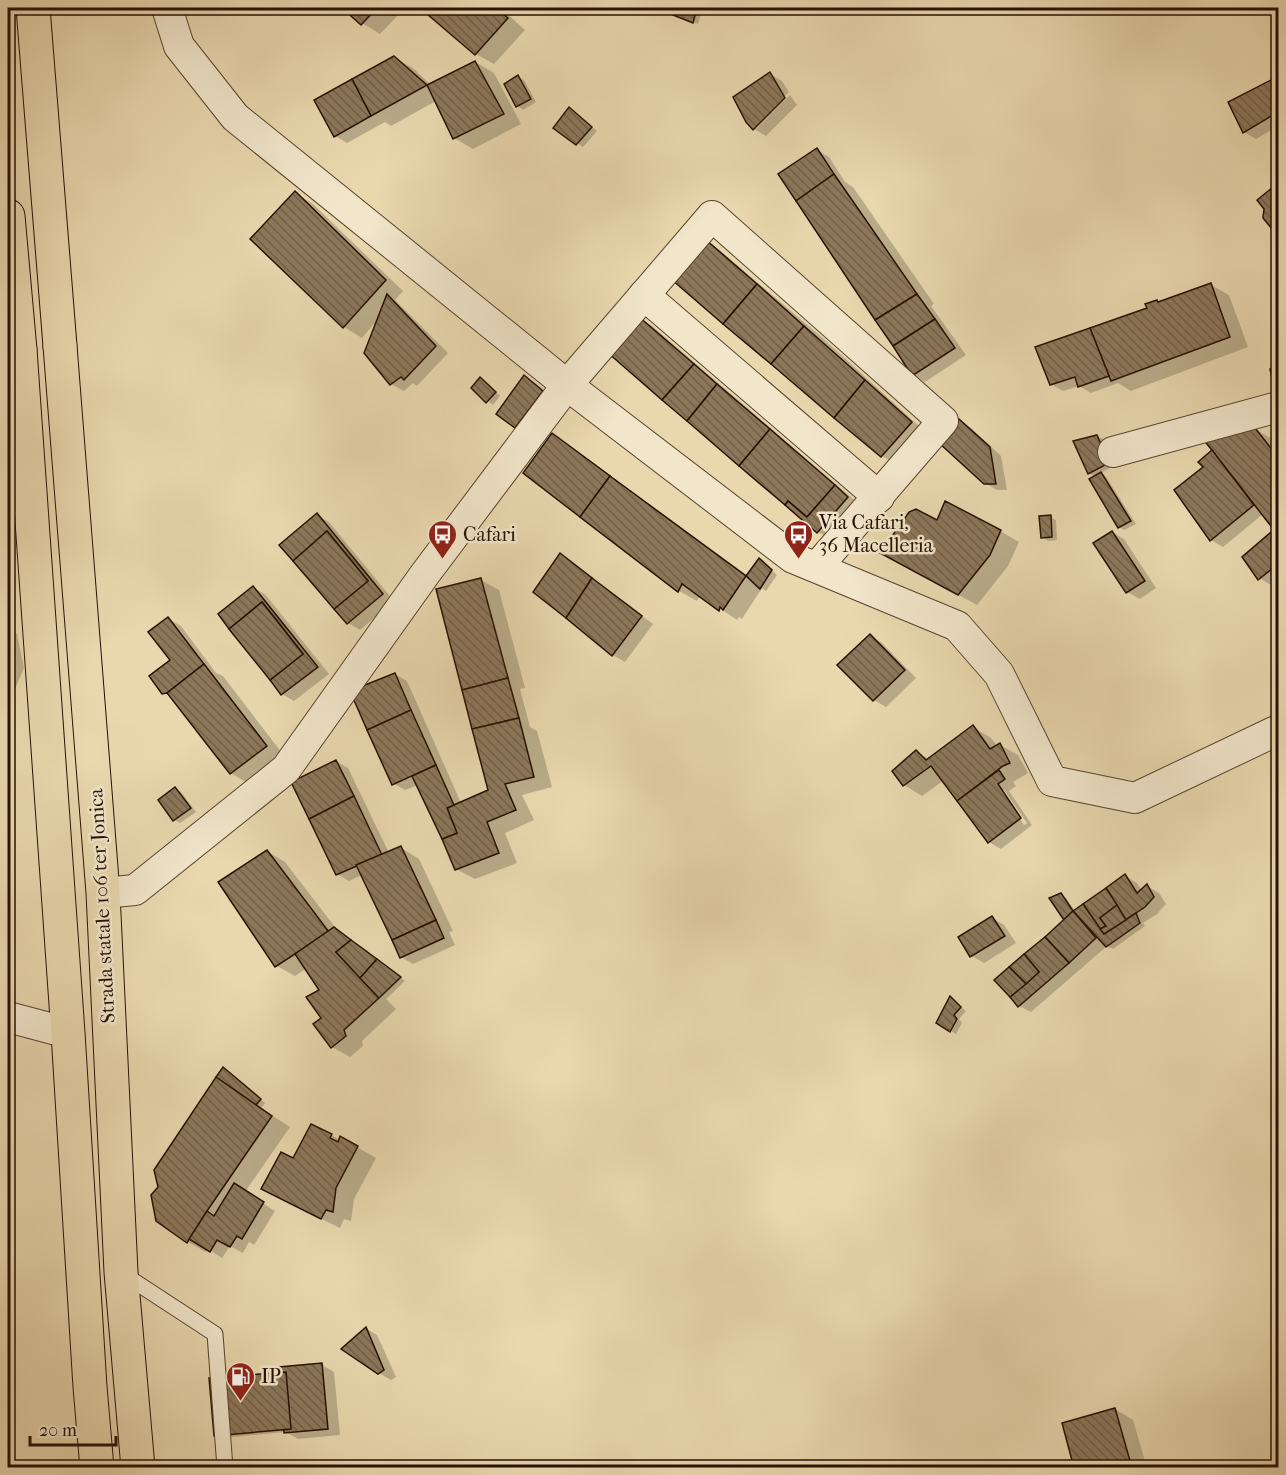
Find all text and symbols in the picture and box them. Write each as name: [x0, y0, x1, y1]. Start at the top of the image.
place label: Via Cafari, 36 Macelleria: [818, 511, 934, 557]
bus stop icon: Cafari: [426, 518, 458, 560]
bus stop icon: Via Cafari, 36 Macelleria: [782, 518, 814, 560]
place label: Cafari: [463, 523, 516, 546]
street label: Strada statale 106 ter Jonica: [84, 787, 120, 1024]
fuel station icon: IP: [224, 1360, 256, 1402]
place label: IP: [261, 1365, 281, 1388]
scale bar: [30, 1409, 116, 1447]
text: 20 m: [39, 1420, 77, 1441]

